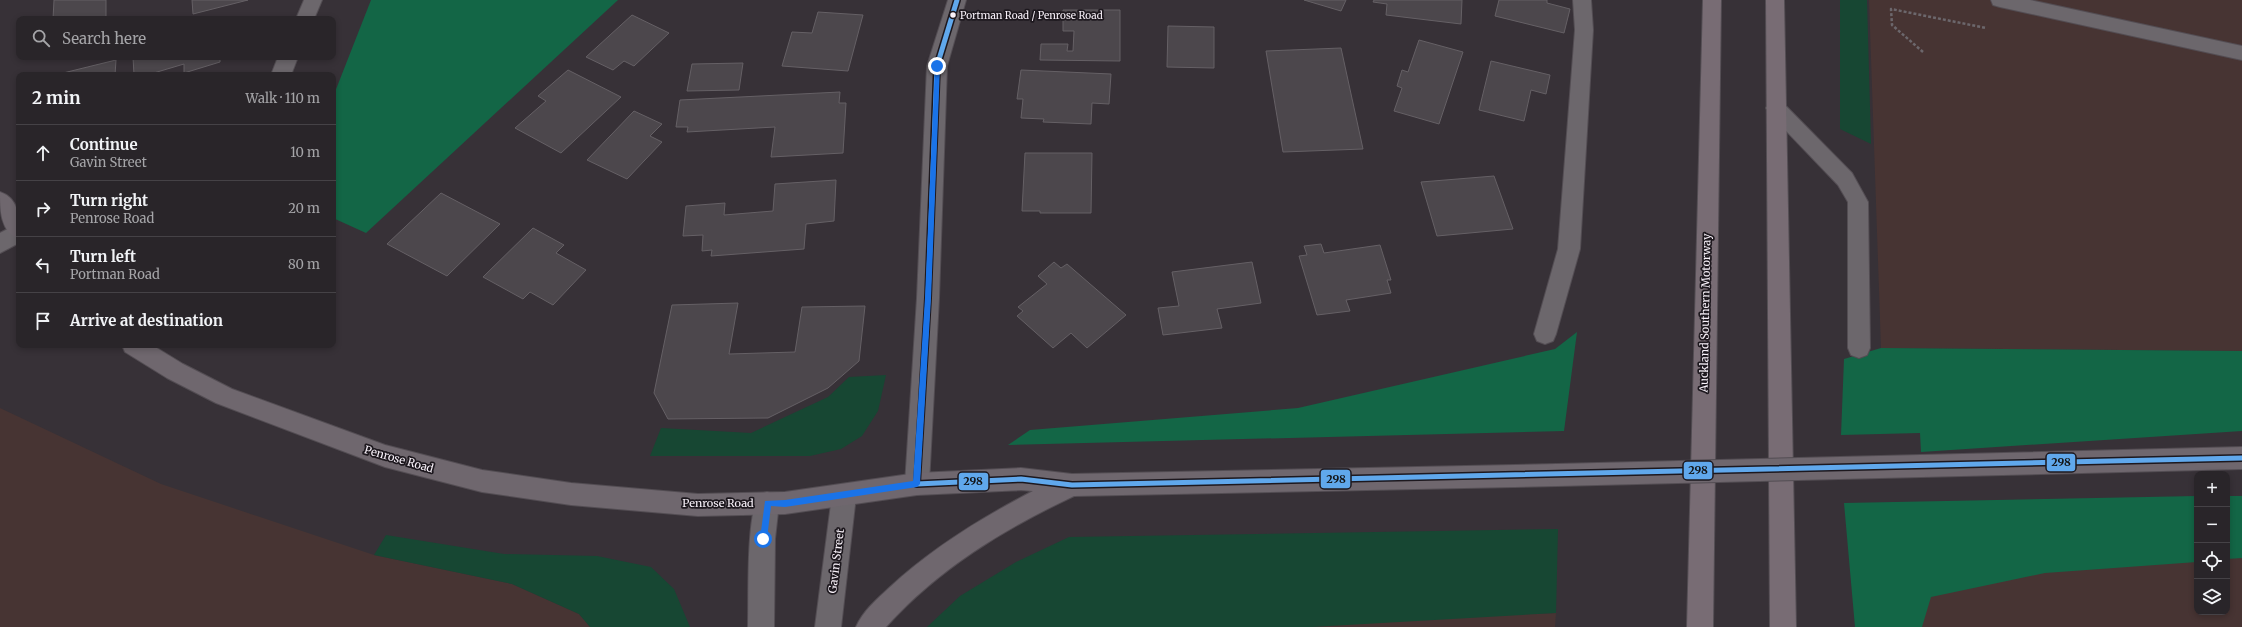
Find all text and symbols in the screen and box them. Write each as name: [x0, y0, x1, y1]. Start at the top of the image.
place label: Portman Road / Penrose Road: [960, 9, 1103, 22]
marker: Portman Road / Penrose Road: [948, 10, 958, 20]
search box: [16, 16, 336, 60]
icon: search: [30, 27, 52, 49]
text: Search here: [62, 29, 146, 48]
route end: [928, 57, 946, 75]
text: 2 min: [32, 87, 80, 109]
text: Walk · 110 m: [245, 90, 320, 107]
text: Continue: [70, 135, 138, 154]
icon: ahead: [32, 142, 54, 164]
text: 10 m: [290, 144, 320, 161]
text: Gavin Street: [70, 154, 147, 171]
text: Turn right: [70, 191, 148, 210]
icon: right: [32, 198, 54, 220]
text: 20 m: [288, 200, 320, 217]
text: Penrose Road: [70, 210, 154, 227]
street label: Auckland Southern Motorway: [1697, 233, 1713, 394]
text: Turn left: [70, 247, 136, 266]
icon: left: [32, 254, 54, 276]
text: 80 m: [288, 256, 320, 273]
text: Portman Road: [70, 266, 160, 283]
icon: arrive: [32, 310, 54, 332]
text: Arrive at destination: [70, 311, 223, 330]
street label: Penrose Road: [363, 442, 436, 476]
line badge: 298: [2046, 453, 2076, 472]
text: 298: [2051, 455, 2071, 469]
line badge: 298: [1683, 461, 1713, 480]
text: 298: [1688, 463, 1708, 477]
line badge: 298: [1320, 469, 1351, 489]
map controls: [2194, 471, 2230, 615]
button: +: [2194, 471, 2230, 507]
line badge: 298: [958, 472, 989, 491]
text: 298: [1326, 472, 1346, 486]
text: 298: [963, 474, 983, 488]
street label: Penrose Road: [682, 496, 754, 510]
button: −: [2194, 507, 2230, 543]
street label: Gavin Street: [825, 527, 847, 594]
route start: [754, 530, 772, 548]
button: locate: [2194, 543, 2230, 579]
button: layers: [2194, 579, 2230, 615]

